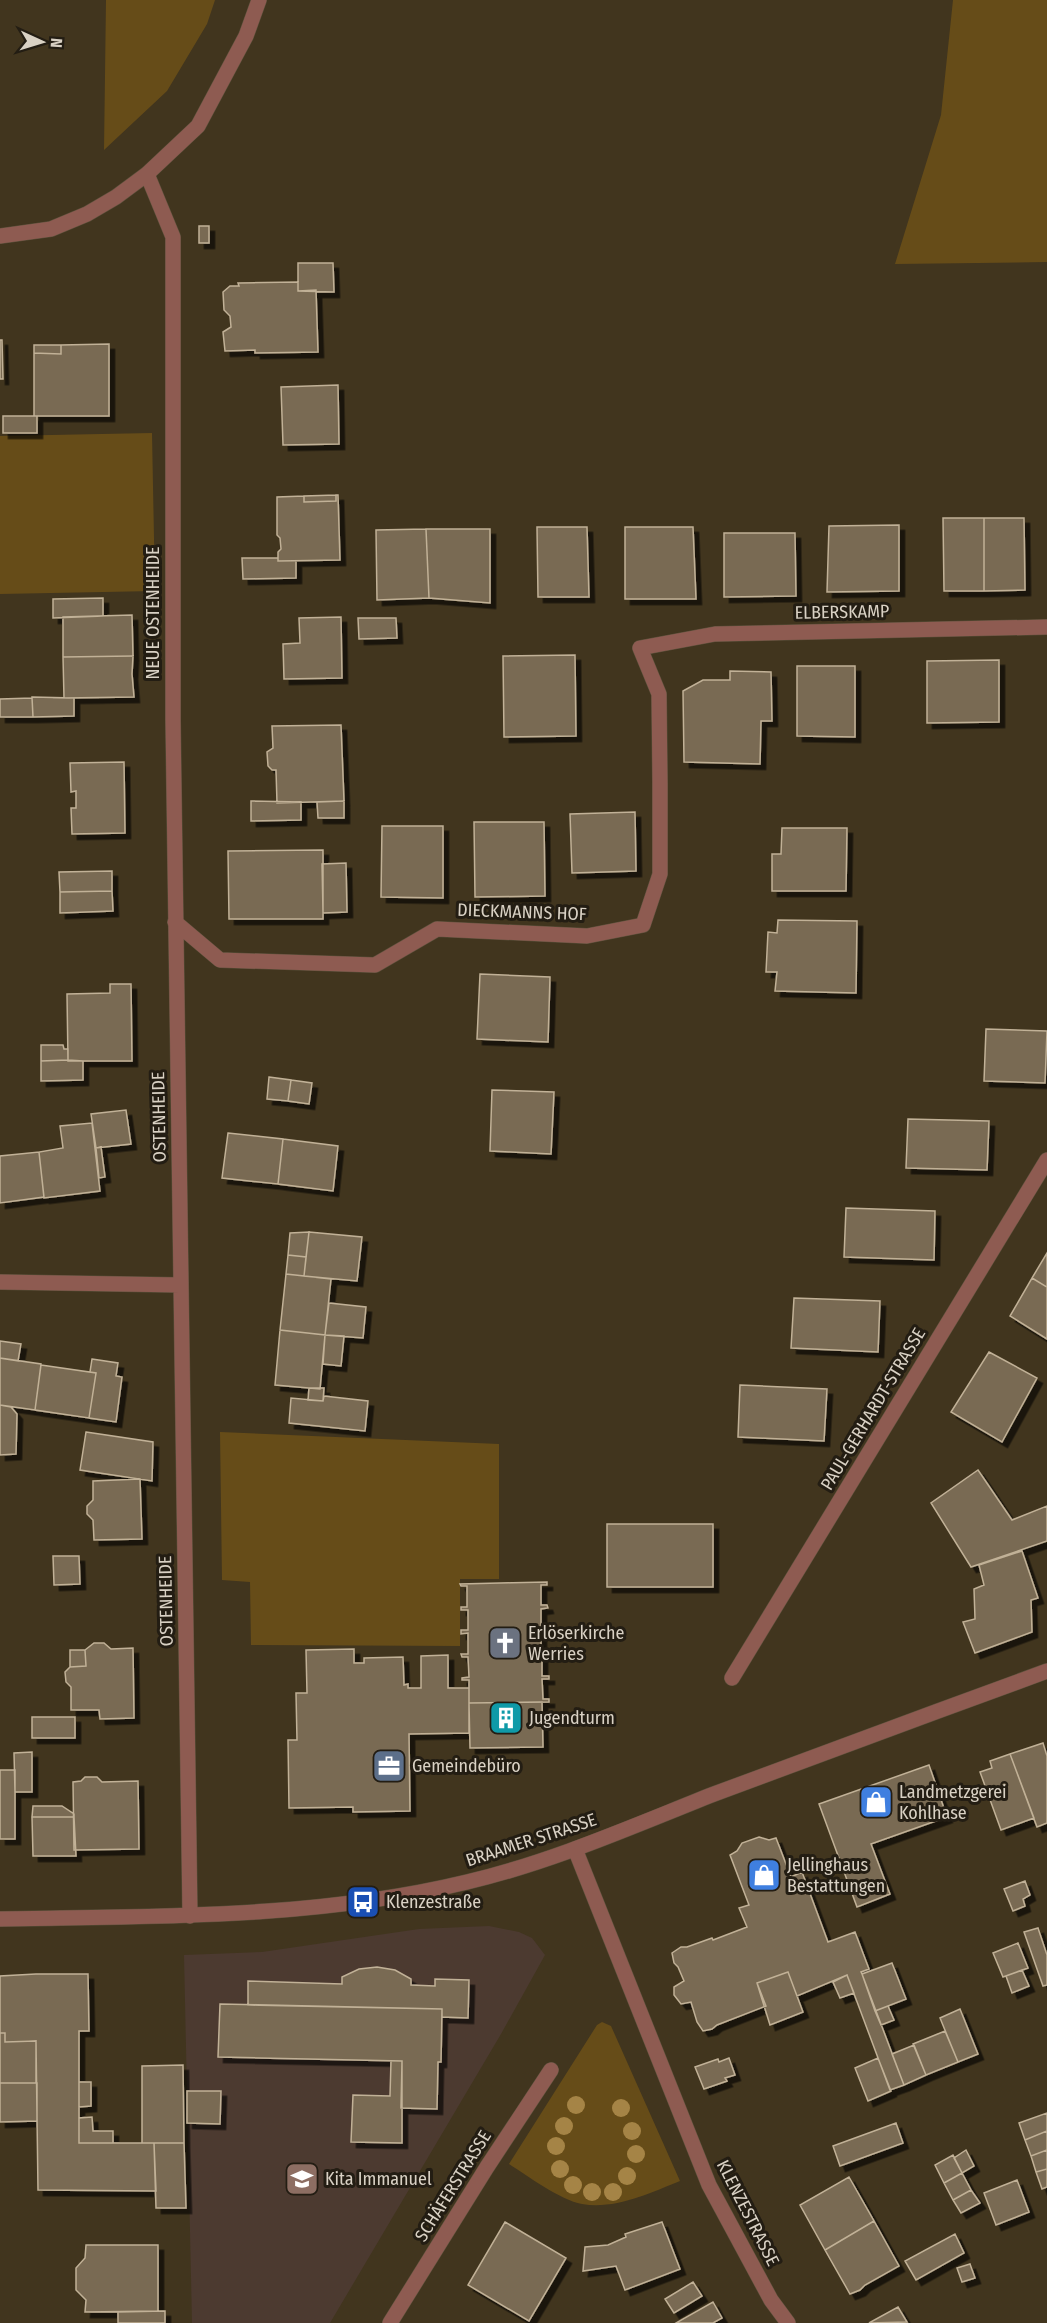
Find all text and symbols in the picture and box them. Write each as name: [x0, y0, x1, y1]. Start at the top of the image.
north arrow: [12, 12, 72, 72]
text: N: [47, 38, 66, 48]
street label: NEUE OSTENHEIDE: [142, 546, 164, 680]
street label: ELBERSKAMP: [795, 600, 889, 624]
street label: DIECKMANNS HOF: [457, 899, 587, 925]
street label: OSTENHEIDE: [147, 1072, 171, 1162]
street label: PAUL-GERHARDT-STRASSE: [816, 1324, 930, 1494]
street label: OSTENHEIDE: [154, 1556, 178, 1646]
place label: Erlöserkirche Werries: [528, 1622, 624, 1665]
church icon: Erlöserkirche Werries: [487, 1625, 523, 1661]
building icon: Jugendturm: [488, 1700, 524, 1736]
place label: Jugendturm: [529, 1707, 615, 1729]
office icon: Gemeindebüro: [371, 1748, 407, 1784]
place label: Gemeindebüro: [412, 1755, 521, 1777]
place label: Landmetzgerei Kohlhase: [899, 1781, 1007, 1824]
shop icon: Landmetzgerei Kohlhase: [858, 1784, 894, 1820]
street label: BRAAMER STRASSE: [463, 1809, 599, 1871]
place label: Jellinghaus Bestattungen: [787, 1854, 885, 1897]
shop icon: Jellinghaus Bestattungen: [746, 1857, 782, 1893]
bus stop icon: Klenzestraße: [345, 1884, 381, 1920]
place label: Klenzestraße: [386, 1891, 481, 1913]
street label: SCHÄFERSTRASSE: [410, 2126, 496, 2246]
street label: KLENZESTRASSE: [712, 2156, 784, 2270]
school or university icon: Kita Immanuel: [284, 2161, 320, 2197]
place label: Kita Immanuel: [325, 2168, 432, 2190]

